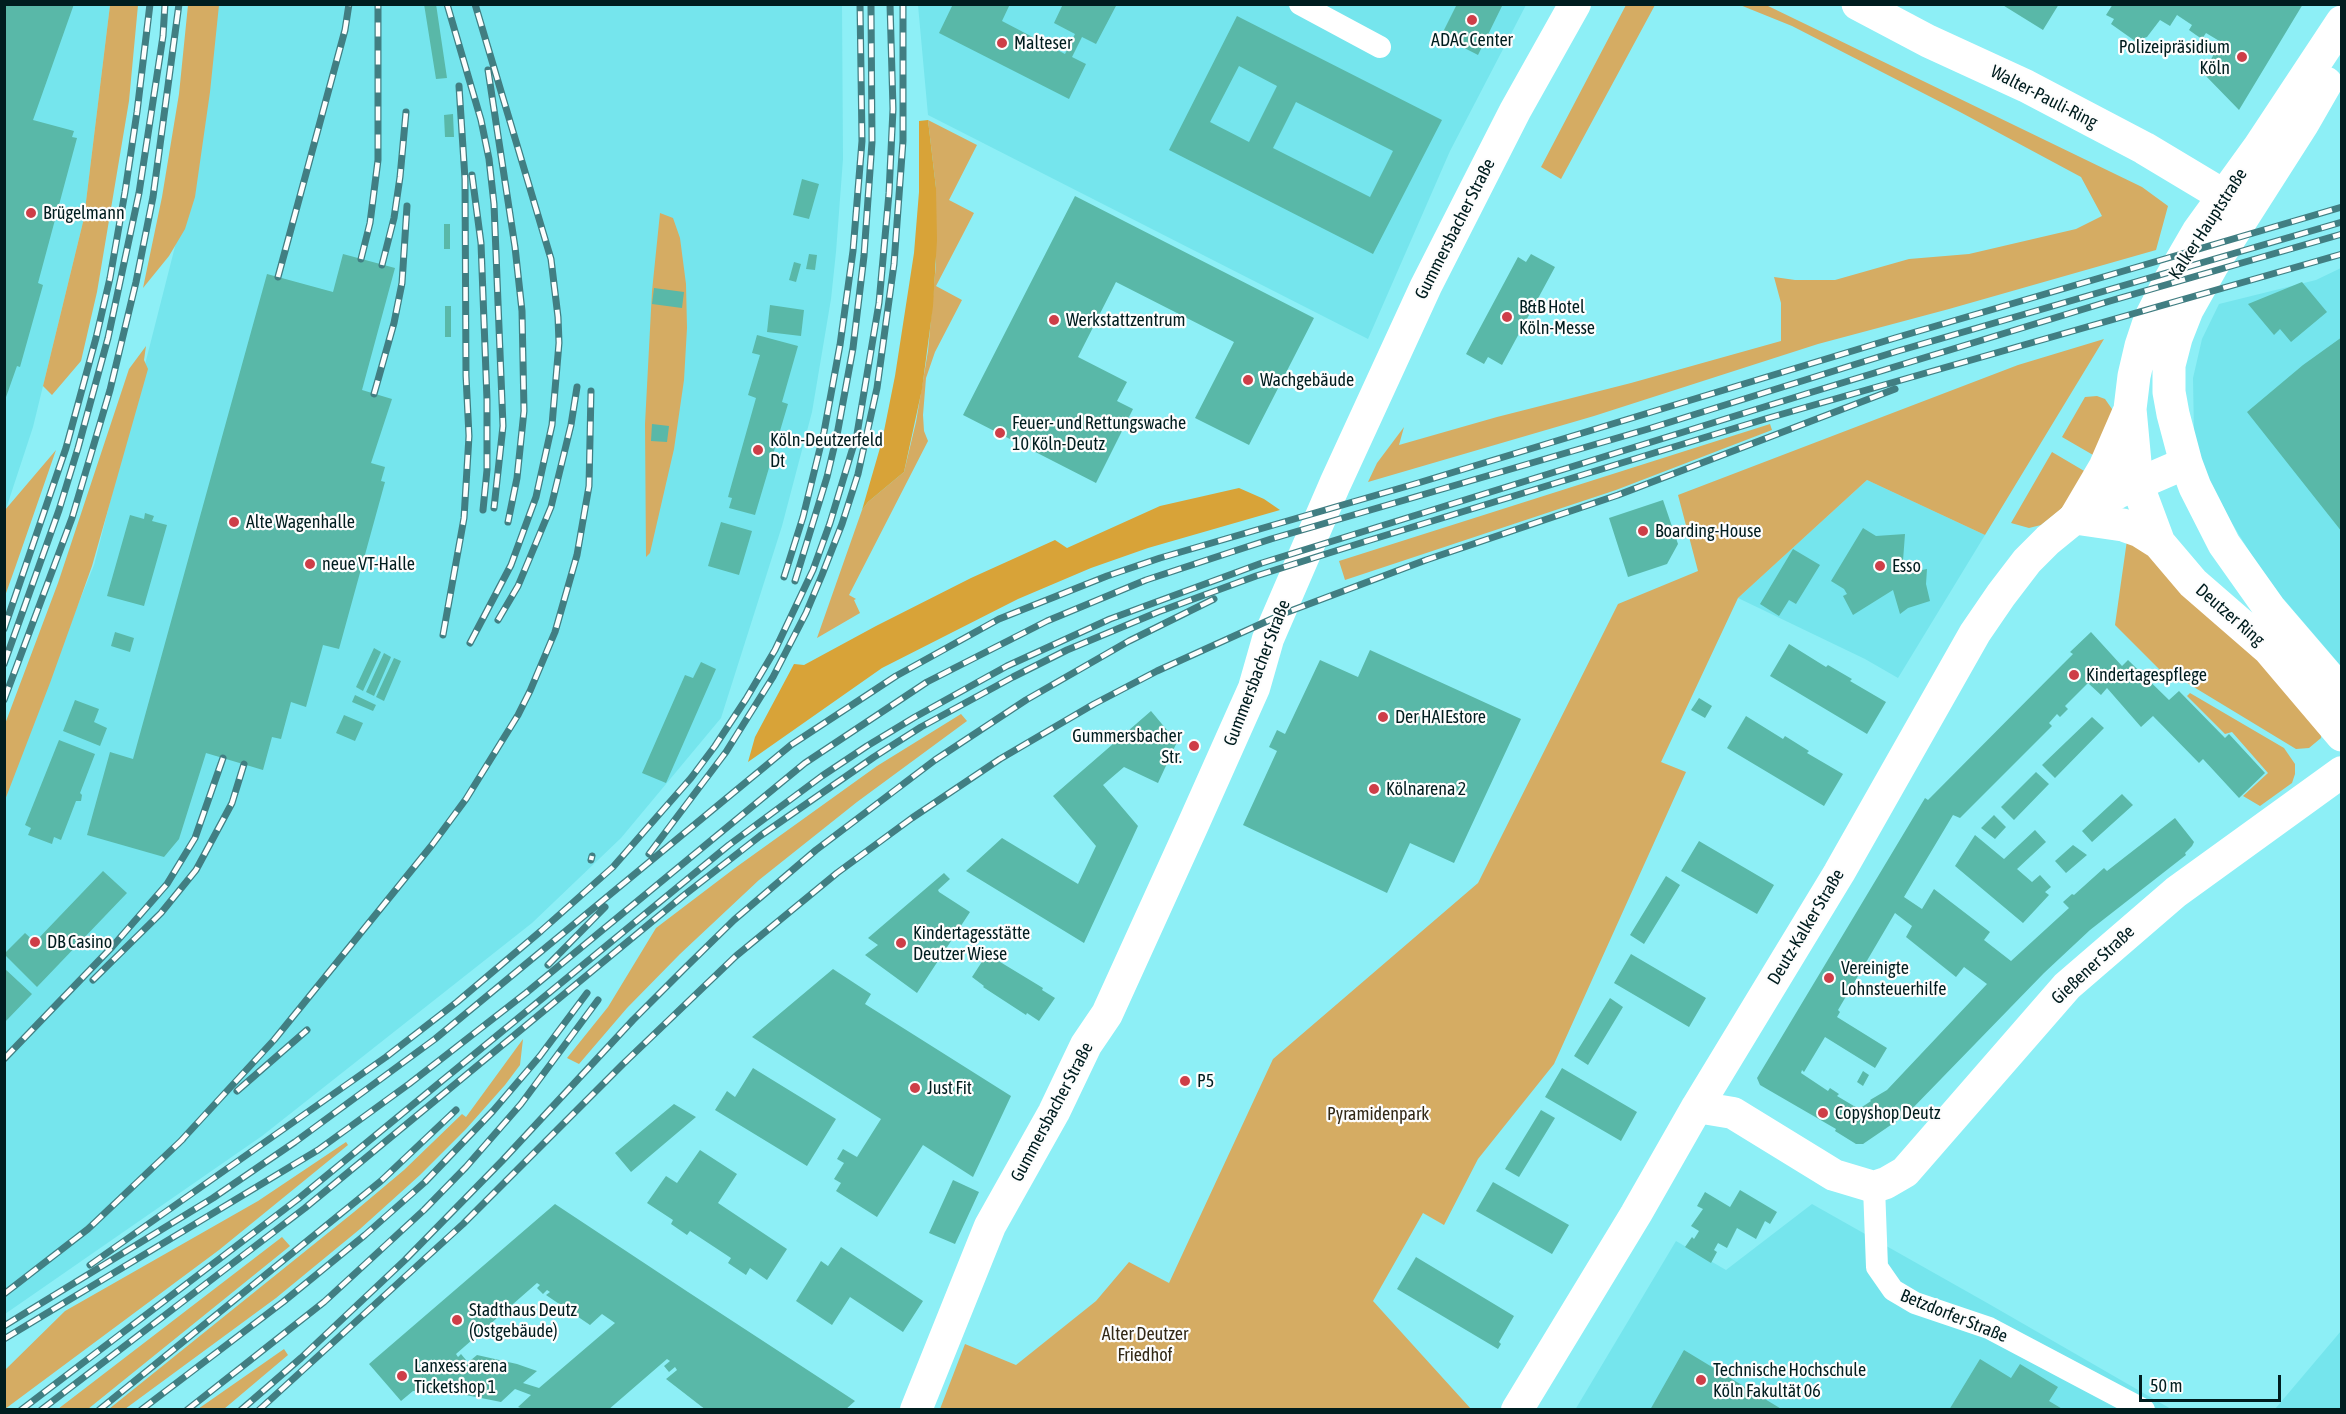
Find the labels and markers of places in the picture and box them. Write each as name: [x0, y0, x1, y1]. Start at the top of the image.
marker: ADAC Center: [1465, 13, 1479, 27]
place label: ADAC Center: [1431, 29, 1513, 51]
place label: Malteser: [1014, 32, 1072, 54]
marker: Malteser: [995, 36, 1009, 50]
place label: Polizeipräsidium Köln: [2119, 36, 2230, 78]
marker: Polizeipräsidium Köln: [2235, 50, 2249, 64]
place label: Brügelmann: [43, 202, 125, 224]
marker: Brügelmann: [24, 206, 38, 220]
place label: B&B Hotel Köln-Messe: [1519, 296, 1595, 338]
place label: Werkstattzentrum: [1066, 309, 1186, 331]
marker: B&B Hotel Köln-Messe: [1500, 310, 1514, 324]
marker: Werkstattzentrum: [1047, 313, 1061, 327]
place label: Wachgebäude: [1260, 369, 1354, 391]
marker: Wachgebäude: [1241, 373, 1255, 387]
place label: Feuer- und Rettungswache 10 Köln-Deutz: [1012, 412, 1186, 454]
marker: Feuer- und Rettungswache 10 Köln-Deutz: [993, 426, 1007, 440]
place label: Köln-Deutzerfeld Dt: [770, 429, 883, 472]
marker: Köln-Deutzerfeld Dt: [751, 443, 765, 457]
place label: Alte Wagenhalle: [246, 511, 355, 533]
marker: Alte Wagenhalle: [227, 515, 241, 529]
place label: Boarding-House: [1655, 520, 1761, 542]
marker: Boarding-House: [1636, 524, 1650, 538]
place label: neue VT-Halle: [322, 553, 415, 575]
place label: Esso: [1892, 555, 1921, 577]
marker: neue VT-Halle: [303, 557, 317, 571]
marker: Esso: [1873, 559, 1887, 573]
place label: Kindertagespflege: [2086, 664, 2207, 686]
marker: Kindertagespflege: [2067, 668, 2081, 682]
place label: Der HAIEstore: [1395, 706, 1486, 728]
marker: Der HAIEstore: [1376, 710, 1390, 724]
place label: Gummersbacher Str.: [1072, 725, 1182, 768]
marker: Gummersbacher Str.: [1187, 739, 1201, 753]
place label: Kölnarena 2: [1386, 778, 1466, 800]
marker: Kölnarena 2: [1367, 782, 1381, 796]
place label: Kindertagesstätte Deutzer Wiese: [913, 922, 1030, 964]
place label: DB Casino: [47, 931, 112, 953]
marker: DB Casino: [28, 935, 42, 949]
marker: Kindertagesstätte Deutzer Wiese: [894, 936, 908, 950]
place label: Vereinigte Lohnsteuerhilfe: [1841, 957, 1946, 1000]
marker: Vereinigte Lohnsteuerhilfe: [1822, 971, 1836, 985]
place label: P5: [1197, 1070, 1214, 1092]
marker: P5: [1178, 1074, 1192, 1088]
place label: Just Fit: [927, 1077, 972, 1099]
marker: Just Fit: [908, 1081, 922, 1095]
place label: Copyshop Deutz: [1835, 1102, 1940, 1124]
marker: Copyshop Deutz: [1816, 1106, 1830, 1120]
place label: Stadthaus Deutz (Ostgebäude): [469, 1299, 577, 1342]
marker: Stadthaus Deutz (Ostgebäude): [450, 1313, 464, 1327]
place label: Lanxess arena Ticketshop 1: [414, 1355, 507, 1398]
place label: Technische Hochschule Köln Fakultät 06: [1713, 1359, 1866, 1402]
marker: Lanxess arena Ticketshop 1: [395, 1369, 409, 1383]
marker: Technische Hochschule Köln Fakultät 06: [1694, 1373, 1708, 1387]

